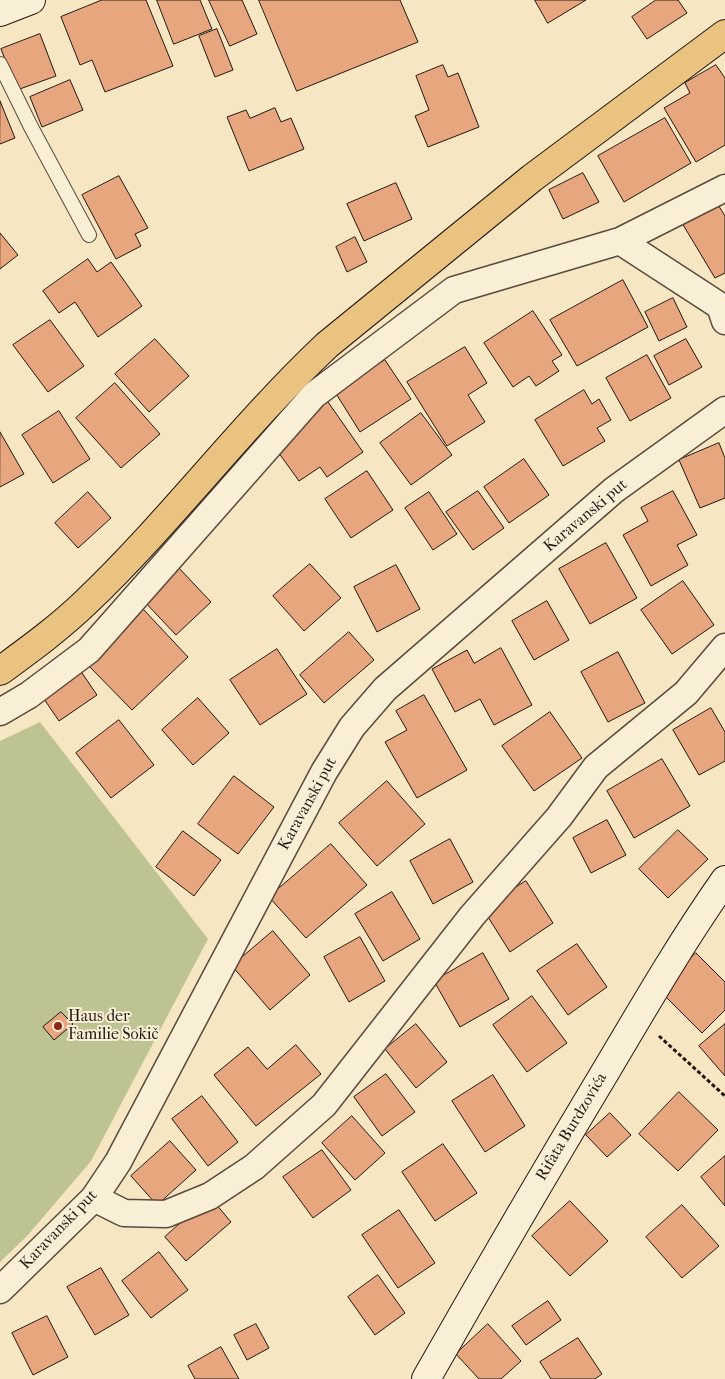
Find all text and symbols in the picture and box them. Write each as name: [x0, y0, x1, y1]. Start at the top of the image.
street label: Karavanski put: [540, 475, 632, 557]
street label: Karavanski put: [275, 754, 341, 854]
place label: Haus der Familie Sokič: [68, 1007, 158, 1045]
marker: Haus der Familie Sokič: [52, 1020, 64, 1032]
street label: Rifata Burdzovića: [532, 1070, 612, 1184]
street label: Karavanski put: [16, 1186, 102, 1274]

